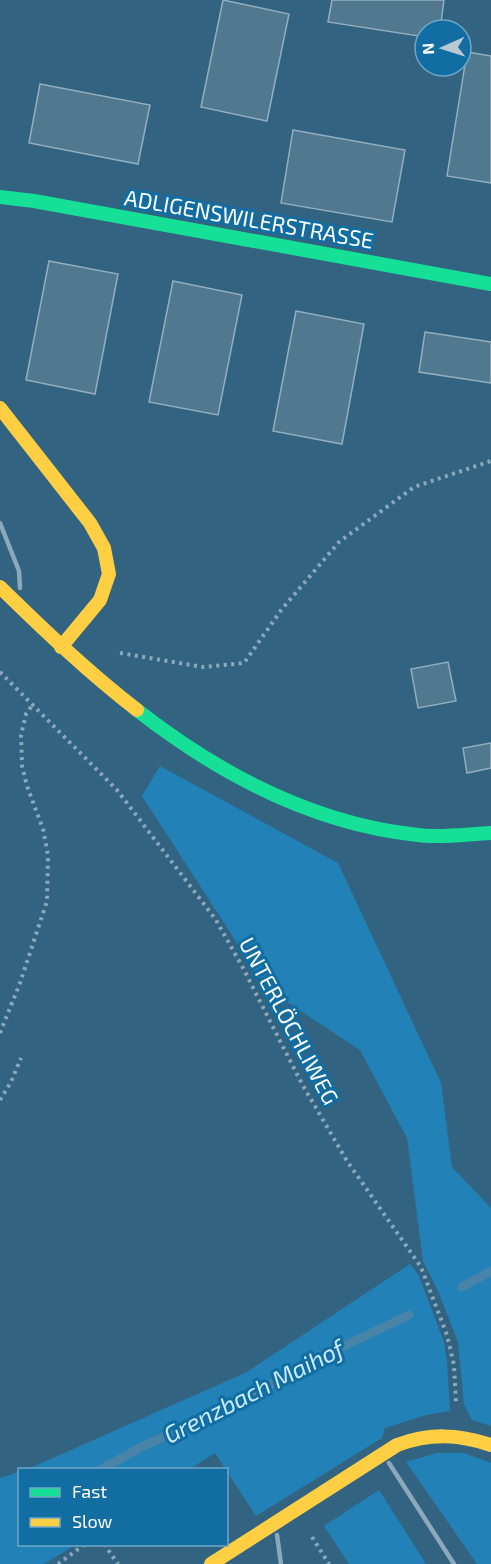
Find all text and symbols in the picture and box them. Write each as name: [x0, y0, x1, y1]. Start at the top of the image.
north arrow: [413, 18, 473, 78]
text: N: [418, 43, 437, 55]
street label: ADLIGENSWILERSTRASSE: [123, 183, 376, 253]
street label: UNTERLÖCHLIWEG: [235, 932, 345, 1109]
water label: Grenzbach Maihof: [158, 1332, 350, 1449]
legend: [18, 1468, 228, 1546]
text: Fast: [72, 1480, 107, 1502]
text: Slow: [72, 1510, 113, 1532]

